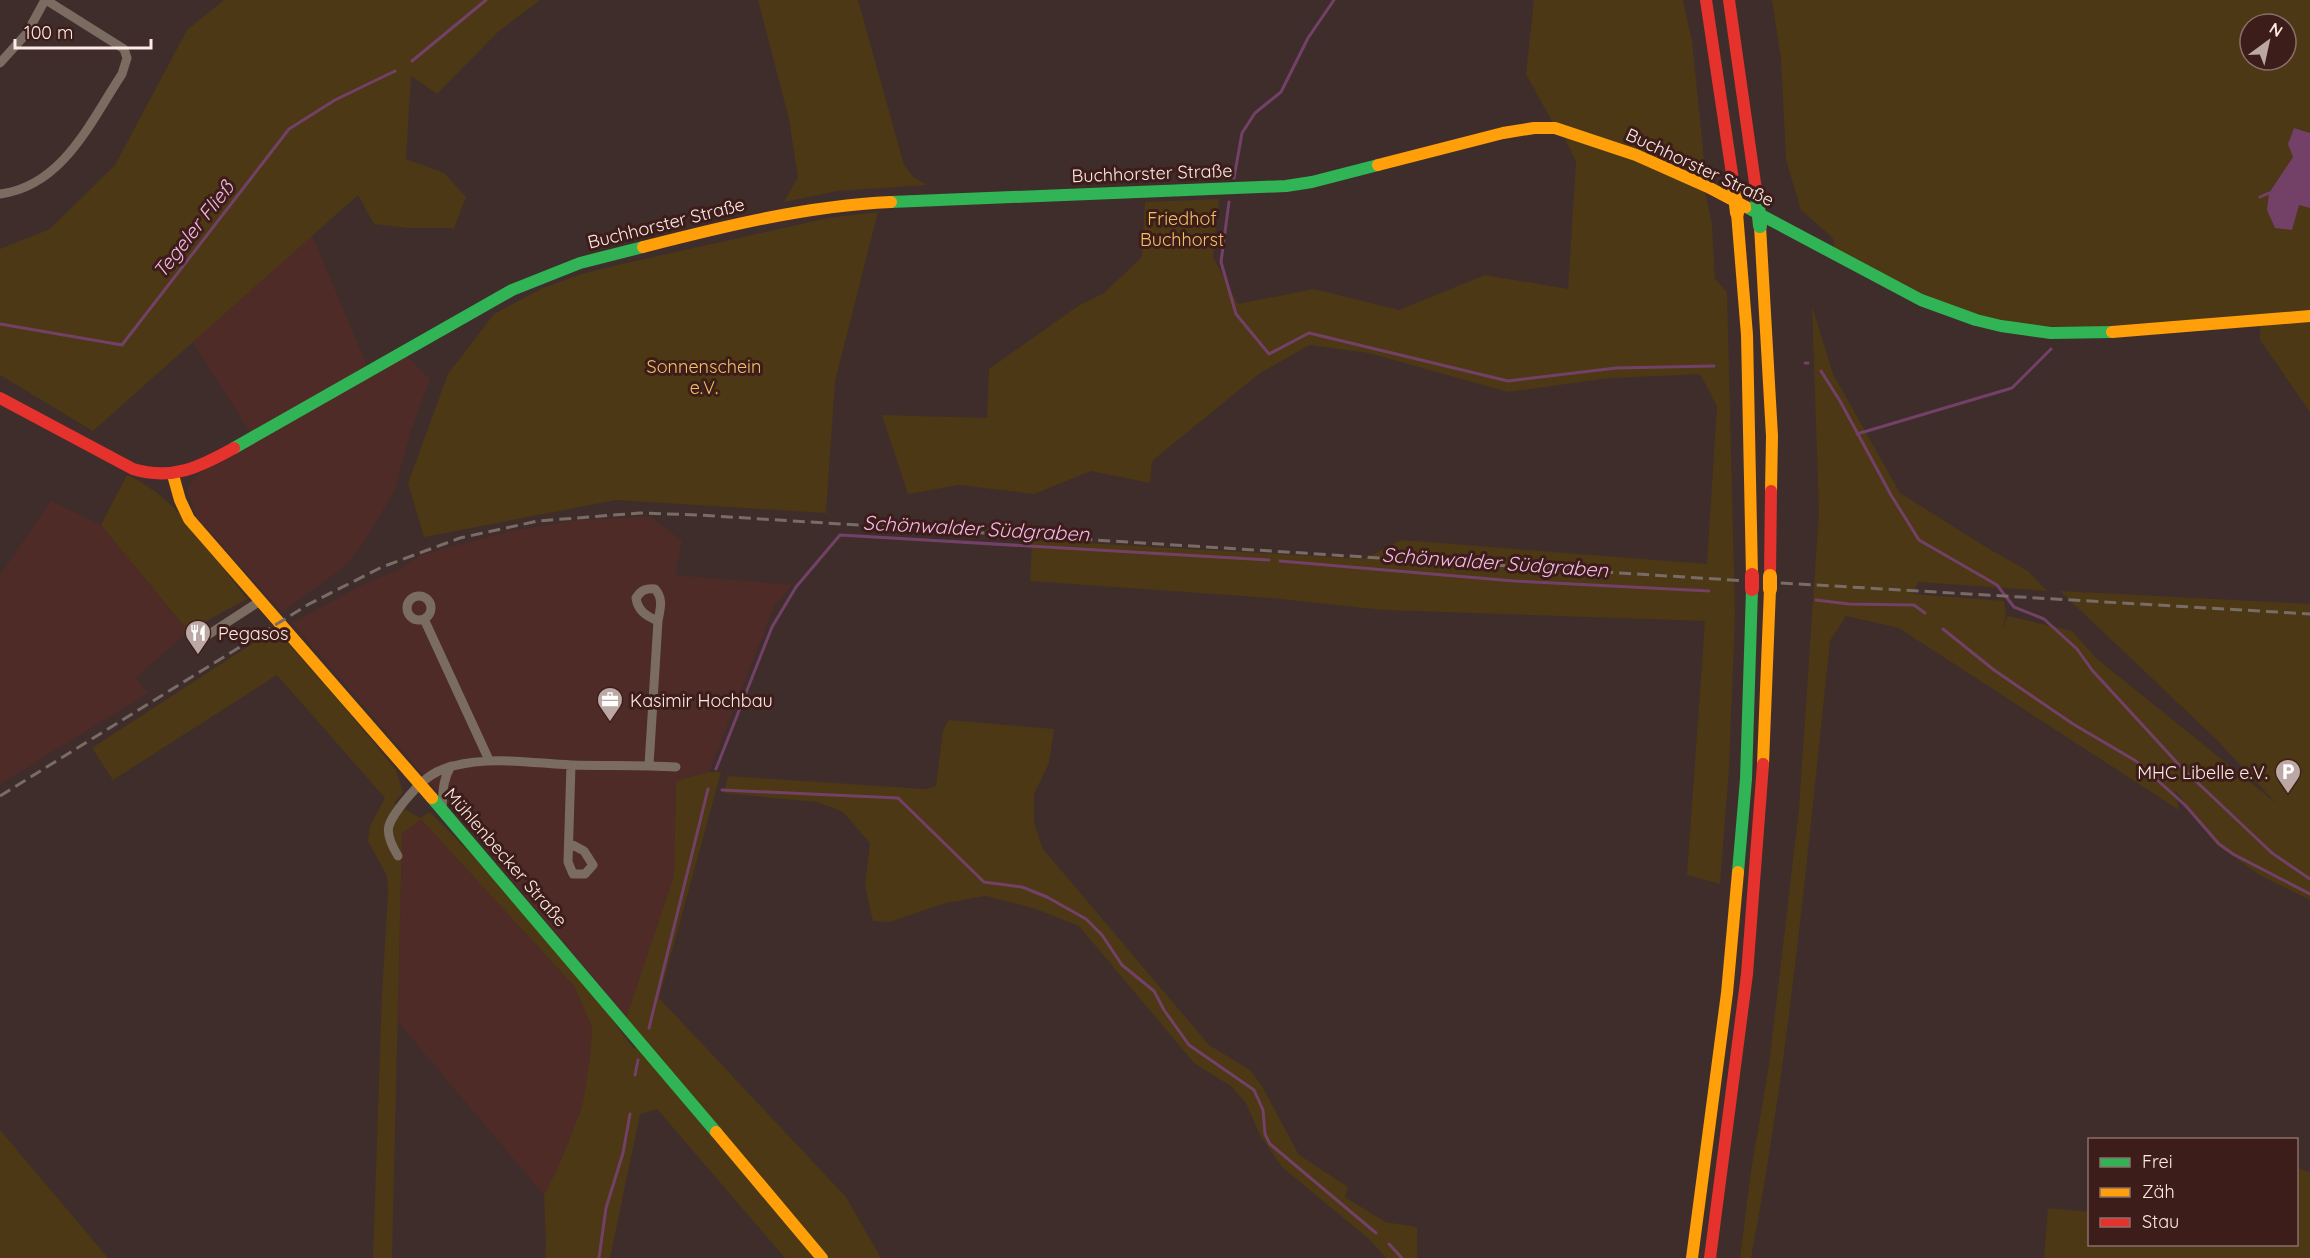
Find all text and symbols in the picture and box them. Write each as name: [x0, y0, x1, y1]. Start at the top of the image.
scale bar: [15, 12, 152, 50]
north arrow: [2238, 12, 2298, 72]
text: N: [2266, 18, 2287, 41]
text: 100 m: [24, 21, 73, 44]
street label: Buchhorster Straße: [1622, 123, 1778, 211]
street label: Buchhorster Straße: [1071, 159, 1233, 187]
water label: Tegeler Fließ: [147, 175, 239, 283]
street label: Buchhorster Straße: [585, 192, 747, 254]
park label: Friedhof Buchhorst: [1140, 207, 1224, 251]
park label: Sonnenschein e.V.: [647, 355, 761, 399]
water label: Schönwalder Südgraben: [862, 510, 1090, 546]
water label: Schönwalder Südgraben: [1381, 542, 1609, 582]
restaurant icon: Pegasos: [183, 618, 213, 656]
place label: Pegasos: [218, 622, 288, 645]
office icon: Kasimir Hochbau: [595, 685, 625, 723]
place label: Kasimir Hochbau: [630, 689, 773, 712]
parking icon: MHC Libelle e.V.: [2273, 757, 2303, 795]
place label: MHC Libelle e.V.: [2137, 761, 2268, 784]
street label: Mühlenbecker Straße: [439, 783, 573, 931]
legend: [2088, 1138, 2298, 1246]
text: Frei: [2142, 1150, 2173, 1173]
text: Zäh: [2142, 1180, 2175, 1203]
text: Stau: [2142, 1210, 2179, 1233]

